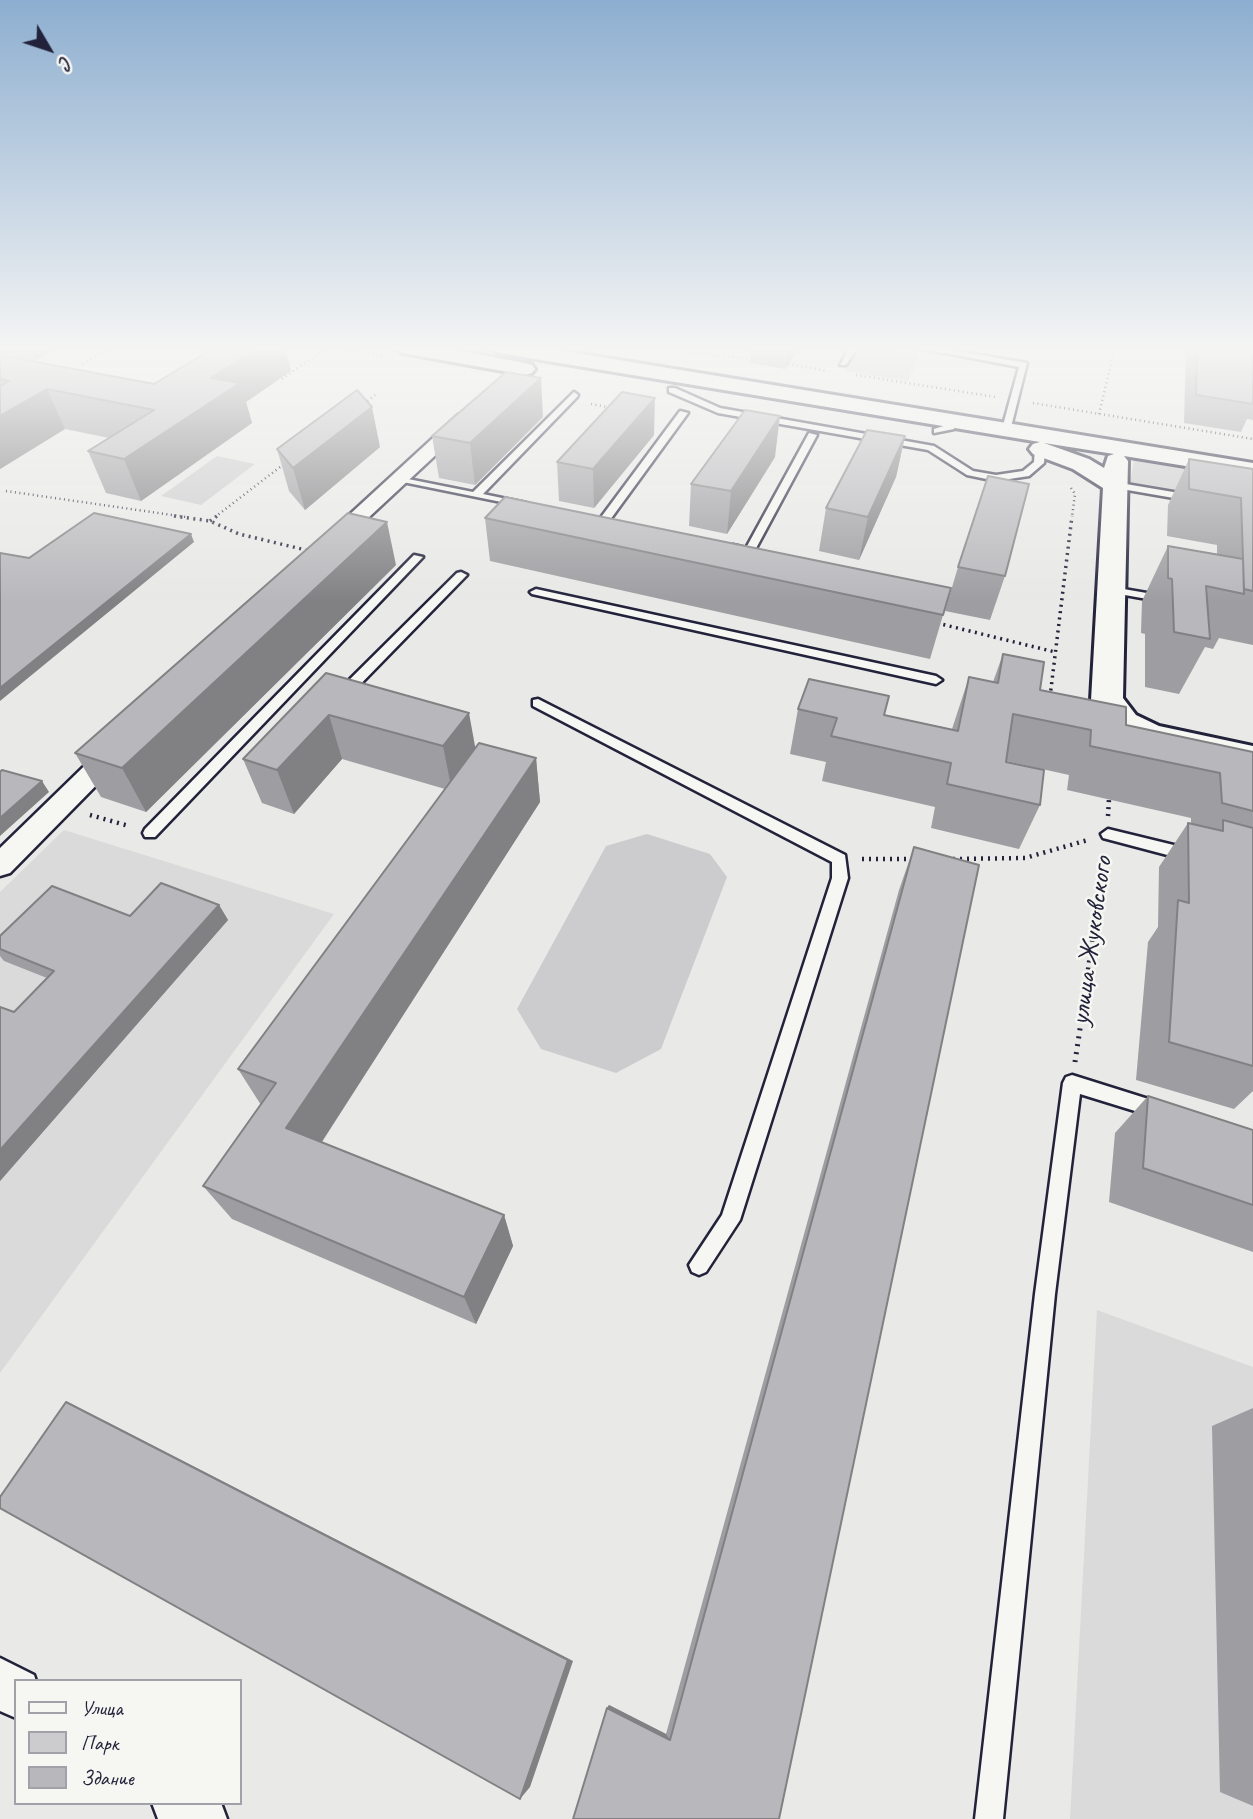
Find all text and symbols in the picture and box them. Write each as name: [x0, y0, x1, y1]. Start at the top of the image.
north arrow: [14, 14, 84, 84]
text: С: [53, 51, 78, 73]
street label: улица Жуковского: [1064, 855, 1120, 1027]
legend: [14, 1679, 242, 1805]
text: Улица: [81, 1695, 123, 1721]
text: Парк: [81, 1730, 118, 1756]
text: Здание: [81, 1765, 134, 1791]

